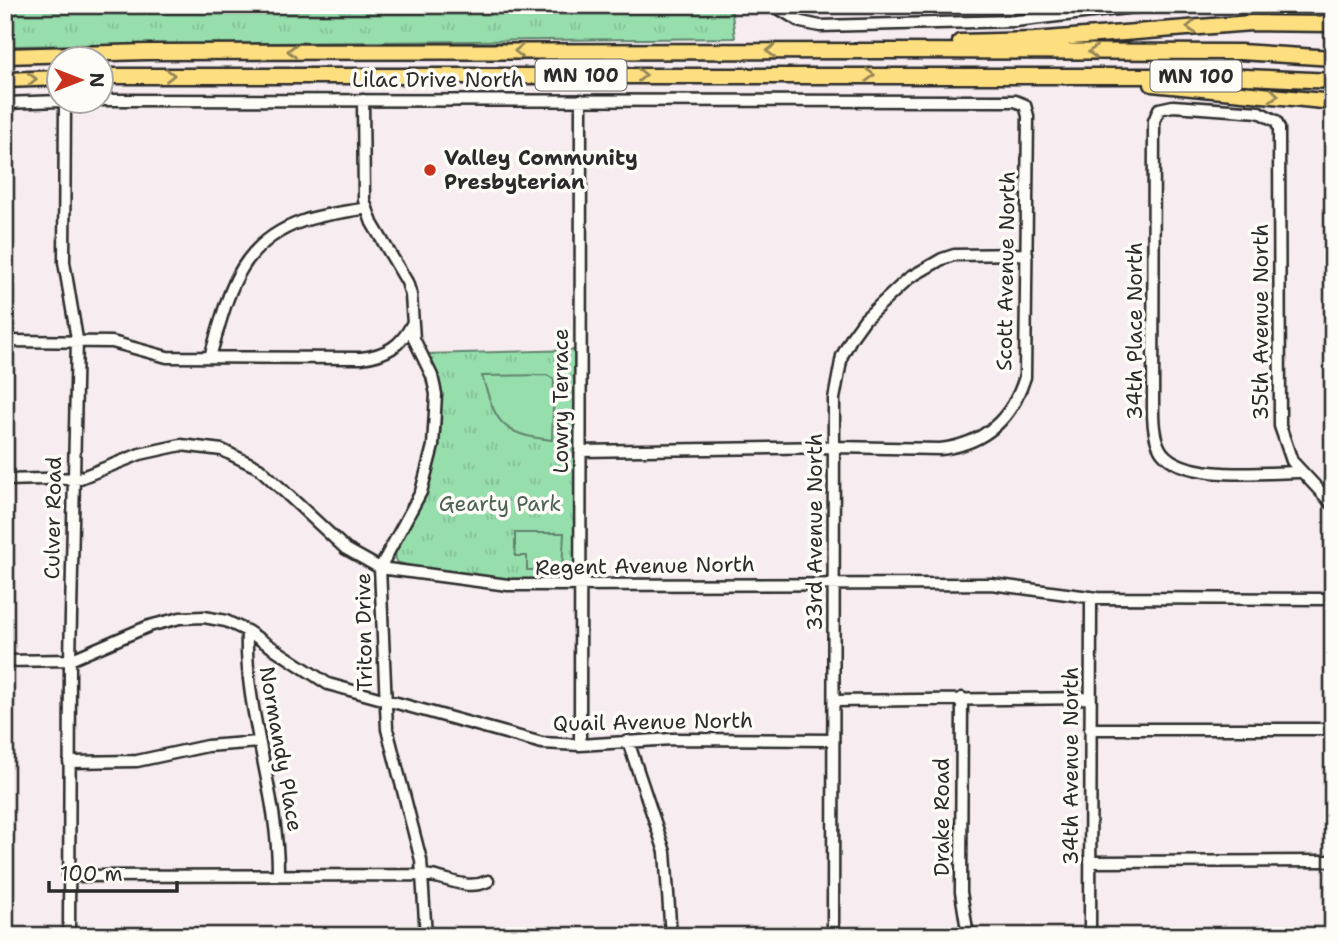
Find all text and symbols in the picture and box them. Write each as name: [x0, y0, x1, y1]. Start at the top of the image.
one-way arrow: [1185, 20, 1196, 35]
one-way arrow: [286, 43, 296, 59]
one-way arrow: [513, 43, 524, 59]
one-way arrow: [765, 43, 776, 59]
one-way arrow: [1087, 44, 1098, 60]
north arrow: [46, 46, 116, 116]
road number: MN 100: [536, 60, 626, 90]
road number: MN 100: [1150, 60, 1242, 92]
street label: Lilac Drive North: [352, 66, 524, 94]
one-way arrow: [165, 67, 175, 83]
one-way arrow: [637, 67, 648, 83]
one-way arrow: [865, 67, 875, 83]
one-way arrow: [28, 71, 38, 87]
text: N: [84, 72, 109, 88]
one-way arrow: [1269, 87, 1280, 102]
place label: Valley Community Presbyterian: [444, 144, 638, 196]
marker: Valley Community Presbyterian: [422, 162, 438, 178]
street label: Scott Avenue North: [990, 171, 1022, 371]
street label: 35th Avenue North: [1247, 224, 1275, 420]
street label: 34th Place North: [1121, 242, 1149, 420]
street label: Lowry Terrace: [547, 328, 575, 474]
street label: 33rd Avenue North: [801, 433, 829, 631]
street label: Culver Road: [38, 456, 68, 580]
park label: Gearty Park: [439, 490, 561, 518]
street label: Regent Avenue North: [535, 550, 755, 582]
street label: Triton Drive: [349, 572, 379, 692]
street label: Normandy Place: [253, 664, 309, 834]
street label: 34th Avenue North: [1057, 667, 1085, 865]
street label: Quail Avenue North: [553, 706, 753, 738]
street label: Drake Road: [928, 758, 956, 876]
scale bar: [49, 850, 177, 894]
text: 100 m: [60, 860, 123, 888]

